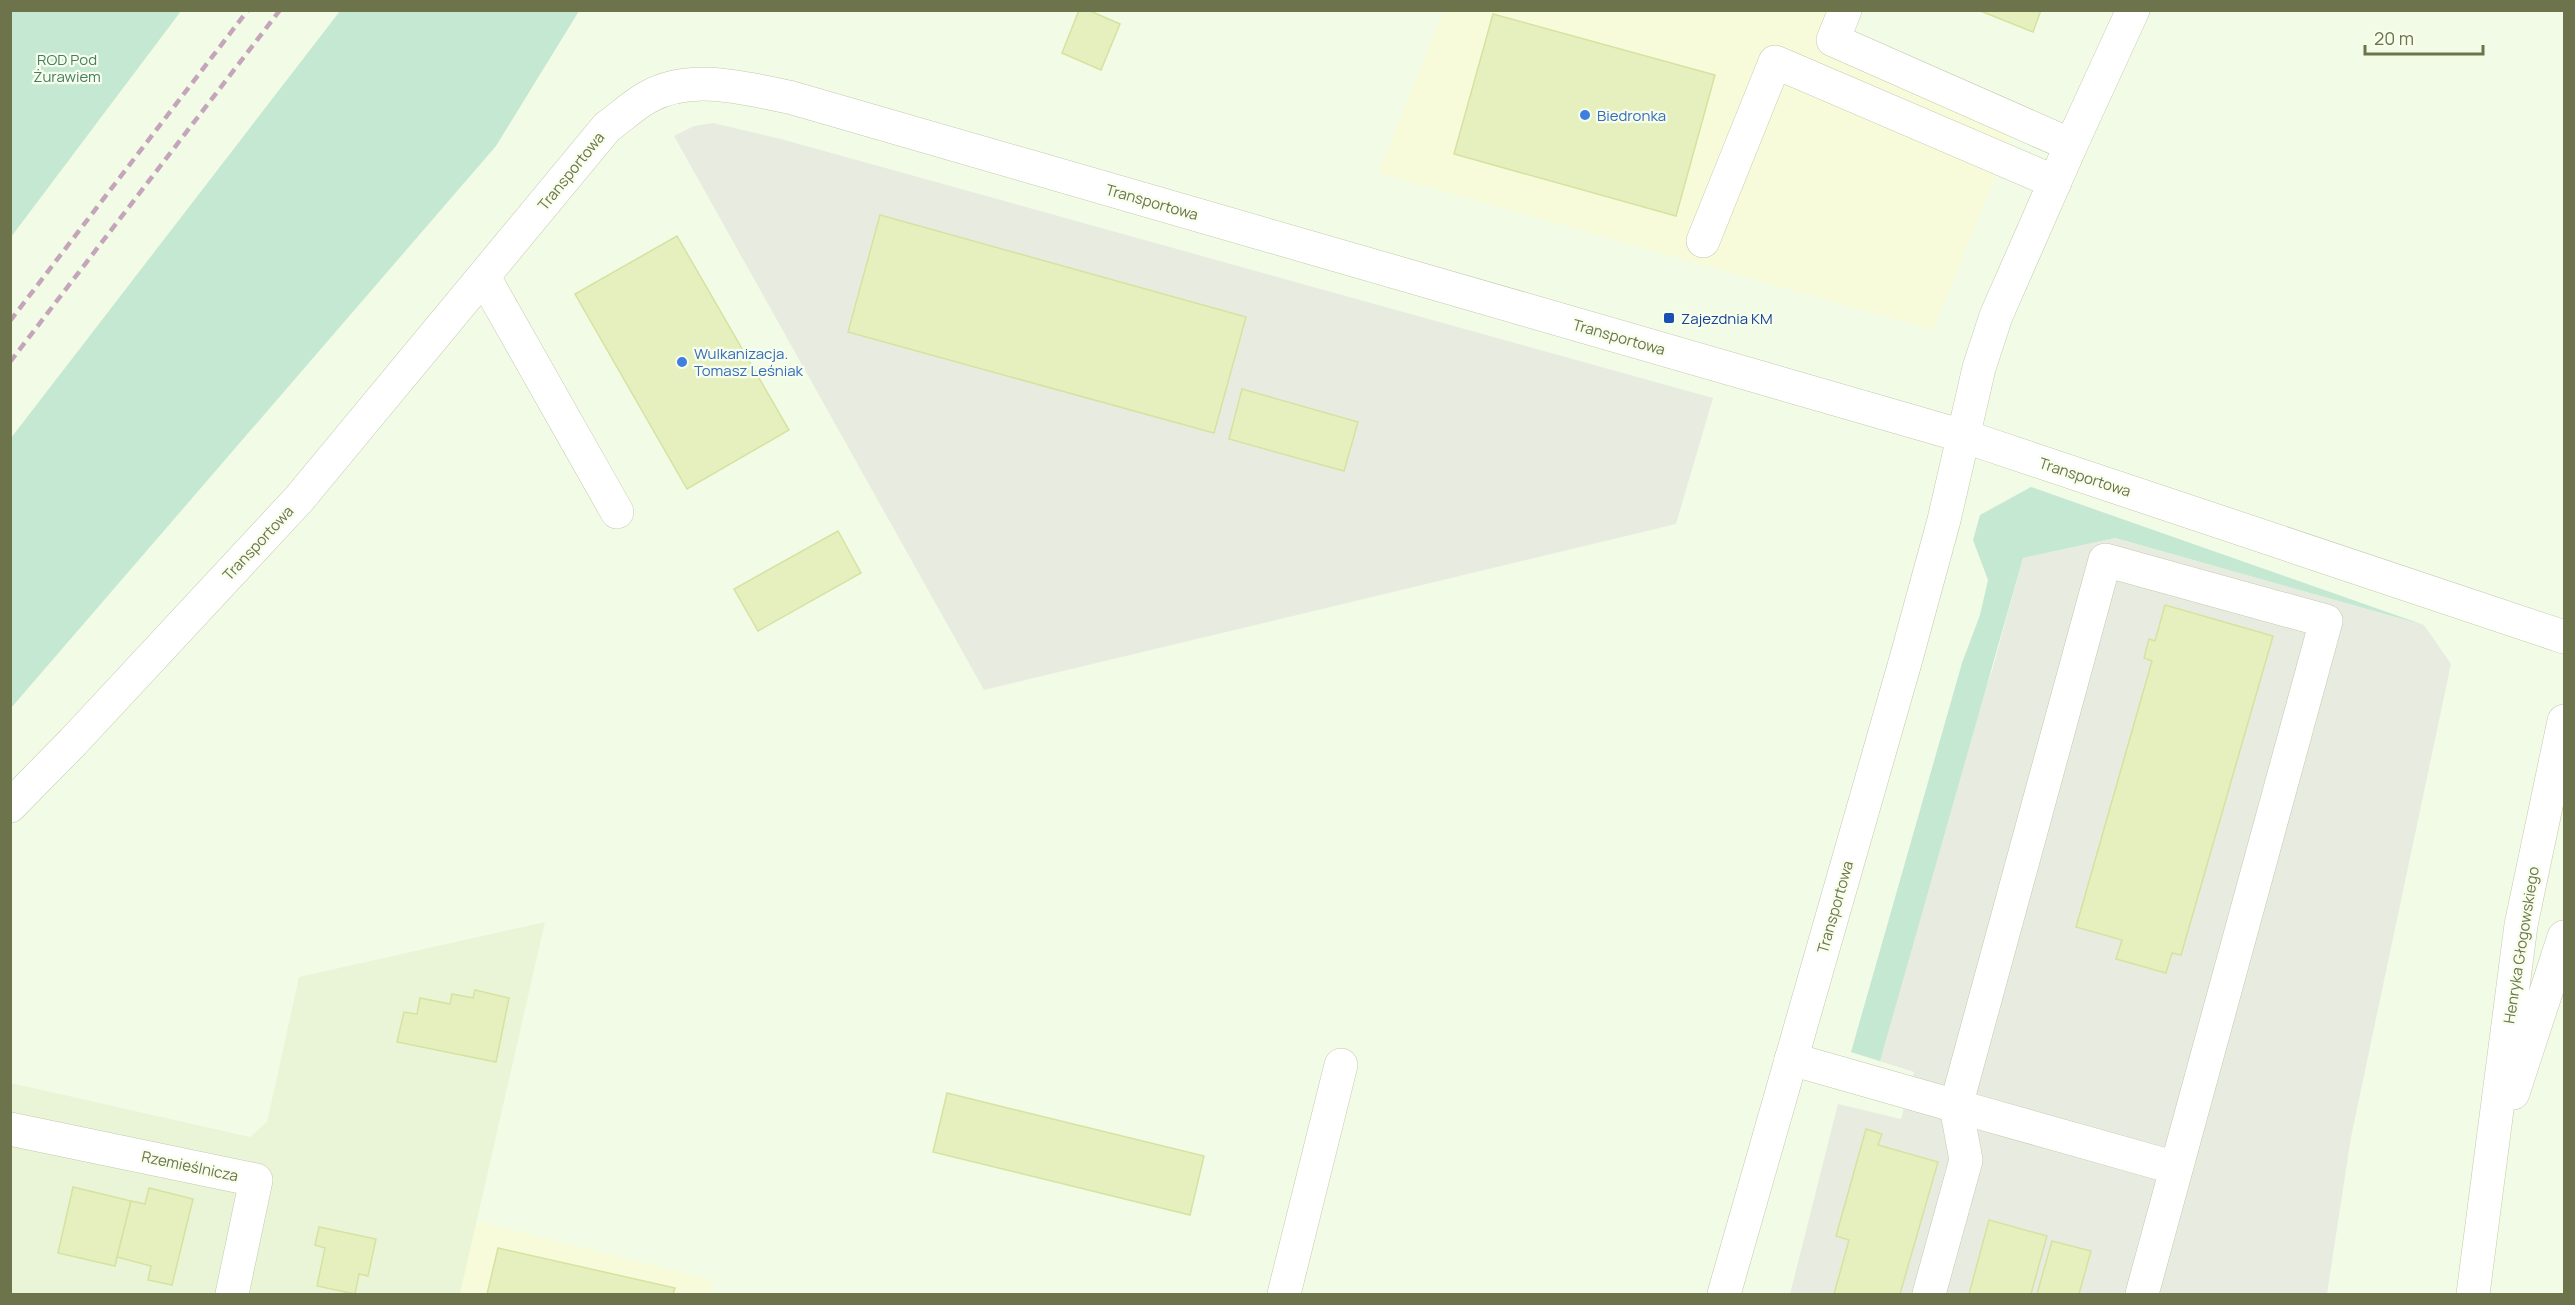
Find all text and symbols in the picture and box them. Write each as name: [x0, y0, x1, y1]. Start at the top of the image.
scale bar: [2365, 18, 2484, 56]
text: 20 m: [2374, 26, 2414, 50]
park label: ROD Pod Żurawiem: [33, 49, 101, 87]
place label: Biedronka: [1597, 105, 1666, 126]
marker: Biedronka: [1578, 108, 1592, 122]
street label: Transportowa: [533, 127, 609, 215]
street label: Transportowa: [1103, 179, 1201, 225]
place label: Zajezdnia KM: [1681, 308, 1773, 329]
marker: Zajezdnia KM: [1662, 311, 1676, 325]
street label: Transportowa: [1570, 314, 1668, 360]
place label: Wulkanizacja. Tomasz Leśniak: [694, 343, 804, 381]
marker: Wulkanizacja. Tomasz Leśniak: [675, 355, 689, 369]
street label: Transportowa: [2036, 452, 2134, 502]
street label: Transportowa: [218, 501, 298, 585]
street label: Transportowa: [1812, 858, 1858, 956]
street label: Henryka Głogowskiego: [2498, 865, 2544, 1025]
street label: Rzemieślnicza: [140, 1146, 240, 1186]

